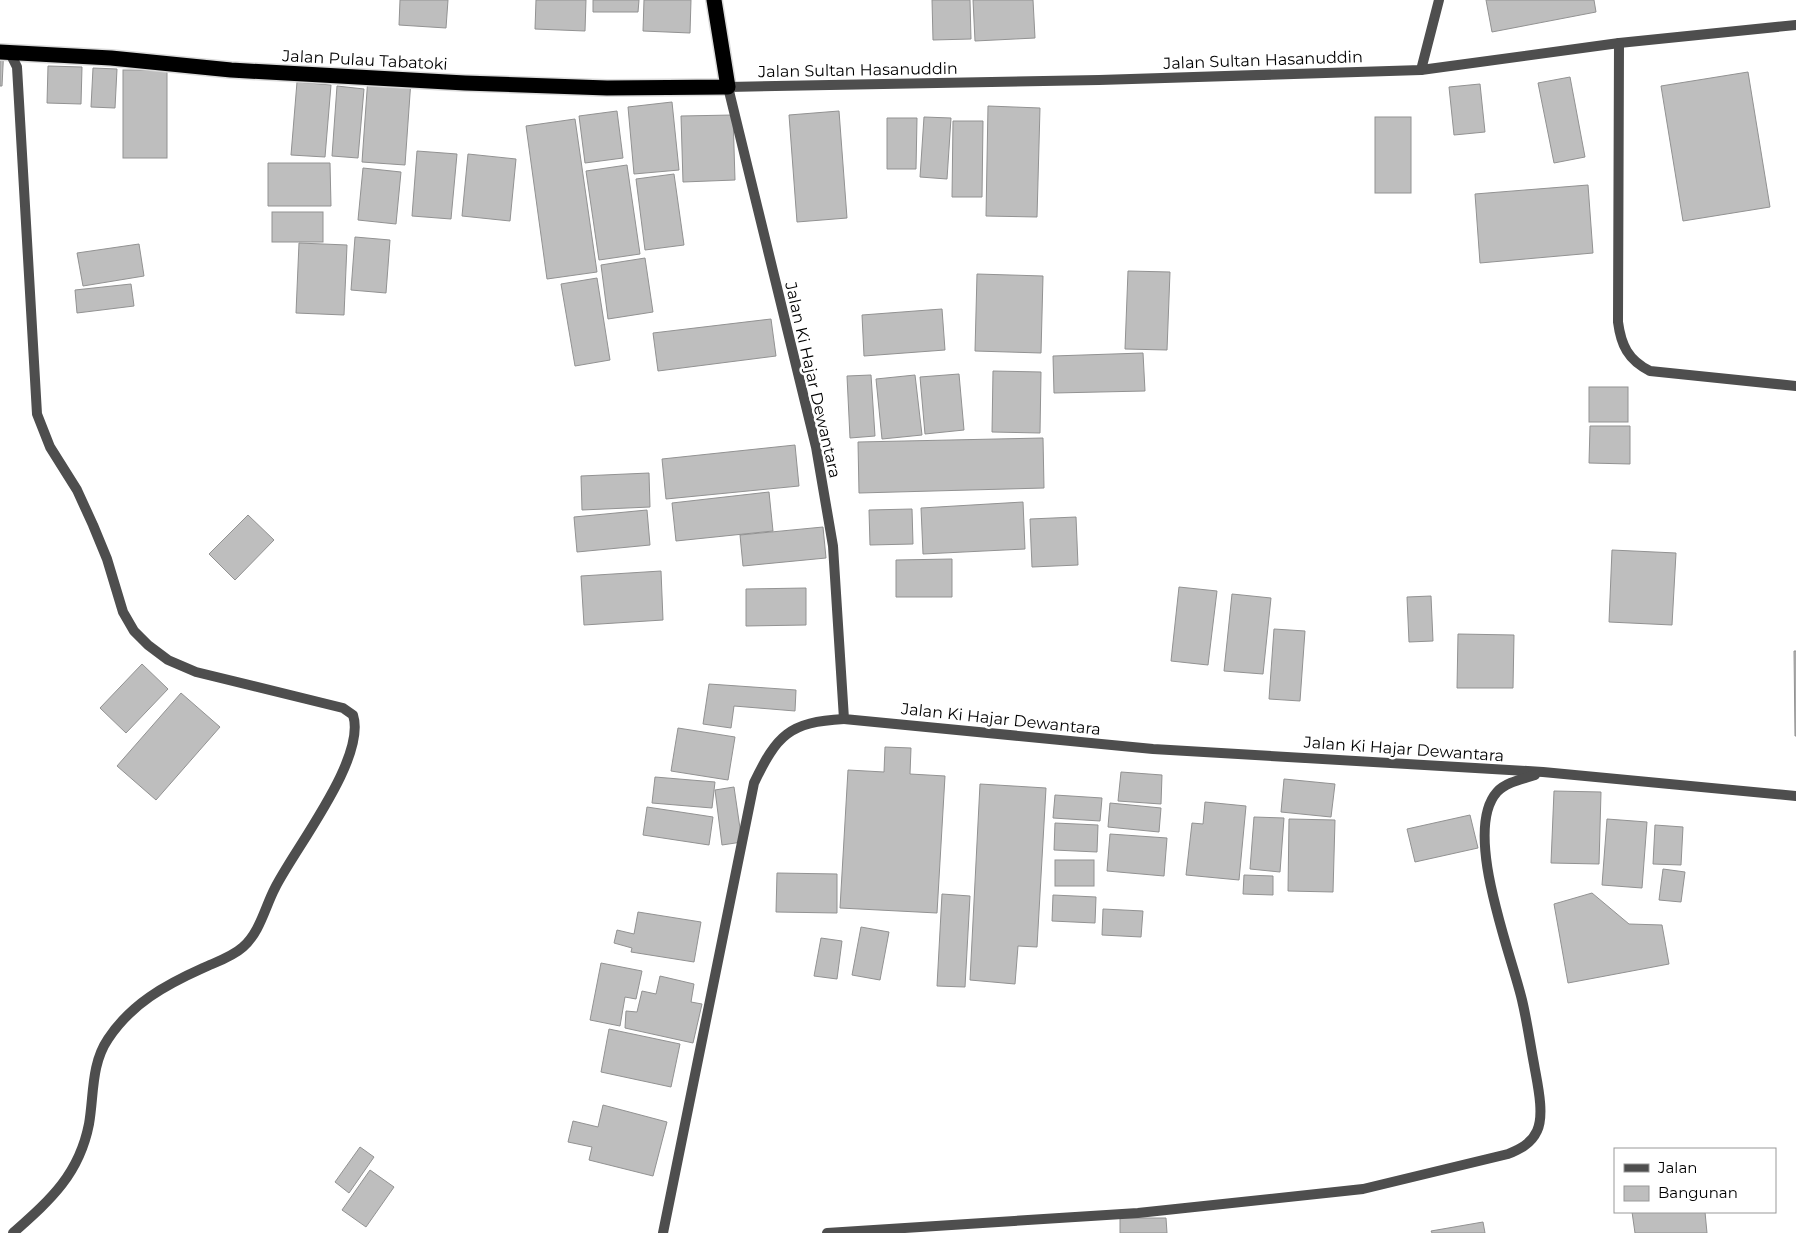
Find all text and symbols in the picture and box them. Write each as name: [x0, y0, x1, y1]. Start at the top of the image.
street label: Jalan Pulau Tabatoki: [281, 46, 448, 74]
street label: Jalan Sultan Hasanuddin: [1162, 47, 1363, 73]
street label: Jalan Sultan Hasanuddin: [757, 59, 958, 81]
street label: Jalan Ki Hajar Dewantara: [781, 279, 845, 480]
street label: Jalan Ki Hajar Dewantara: [899, 699, 1102, 739]
street label: Jalan Ki Hajar Dewantara: [1302, 732, 1505, 765]
legend: [1614, 1148, 1776, 1213]
text: Jalan: [1657, 1158, 1697, 1177]
text: Bangunan: [1658, 1183, 1738, 1202]

